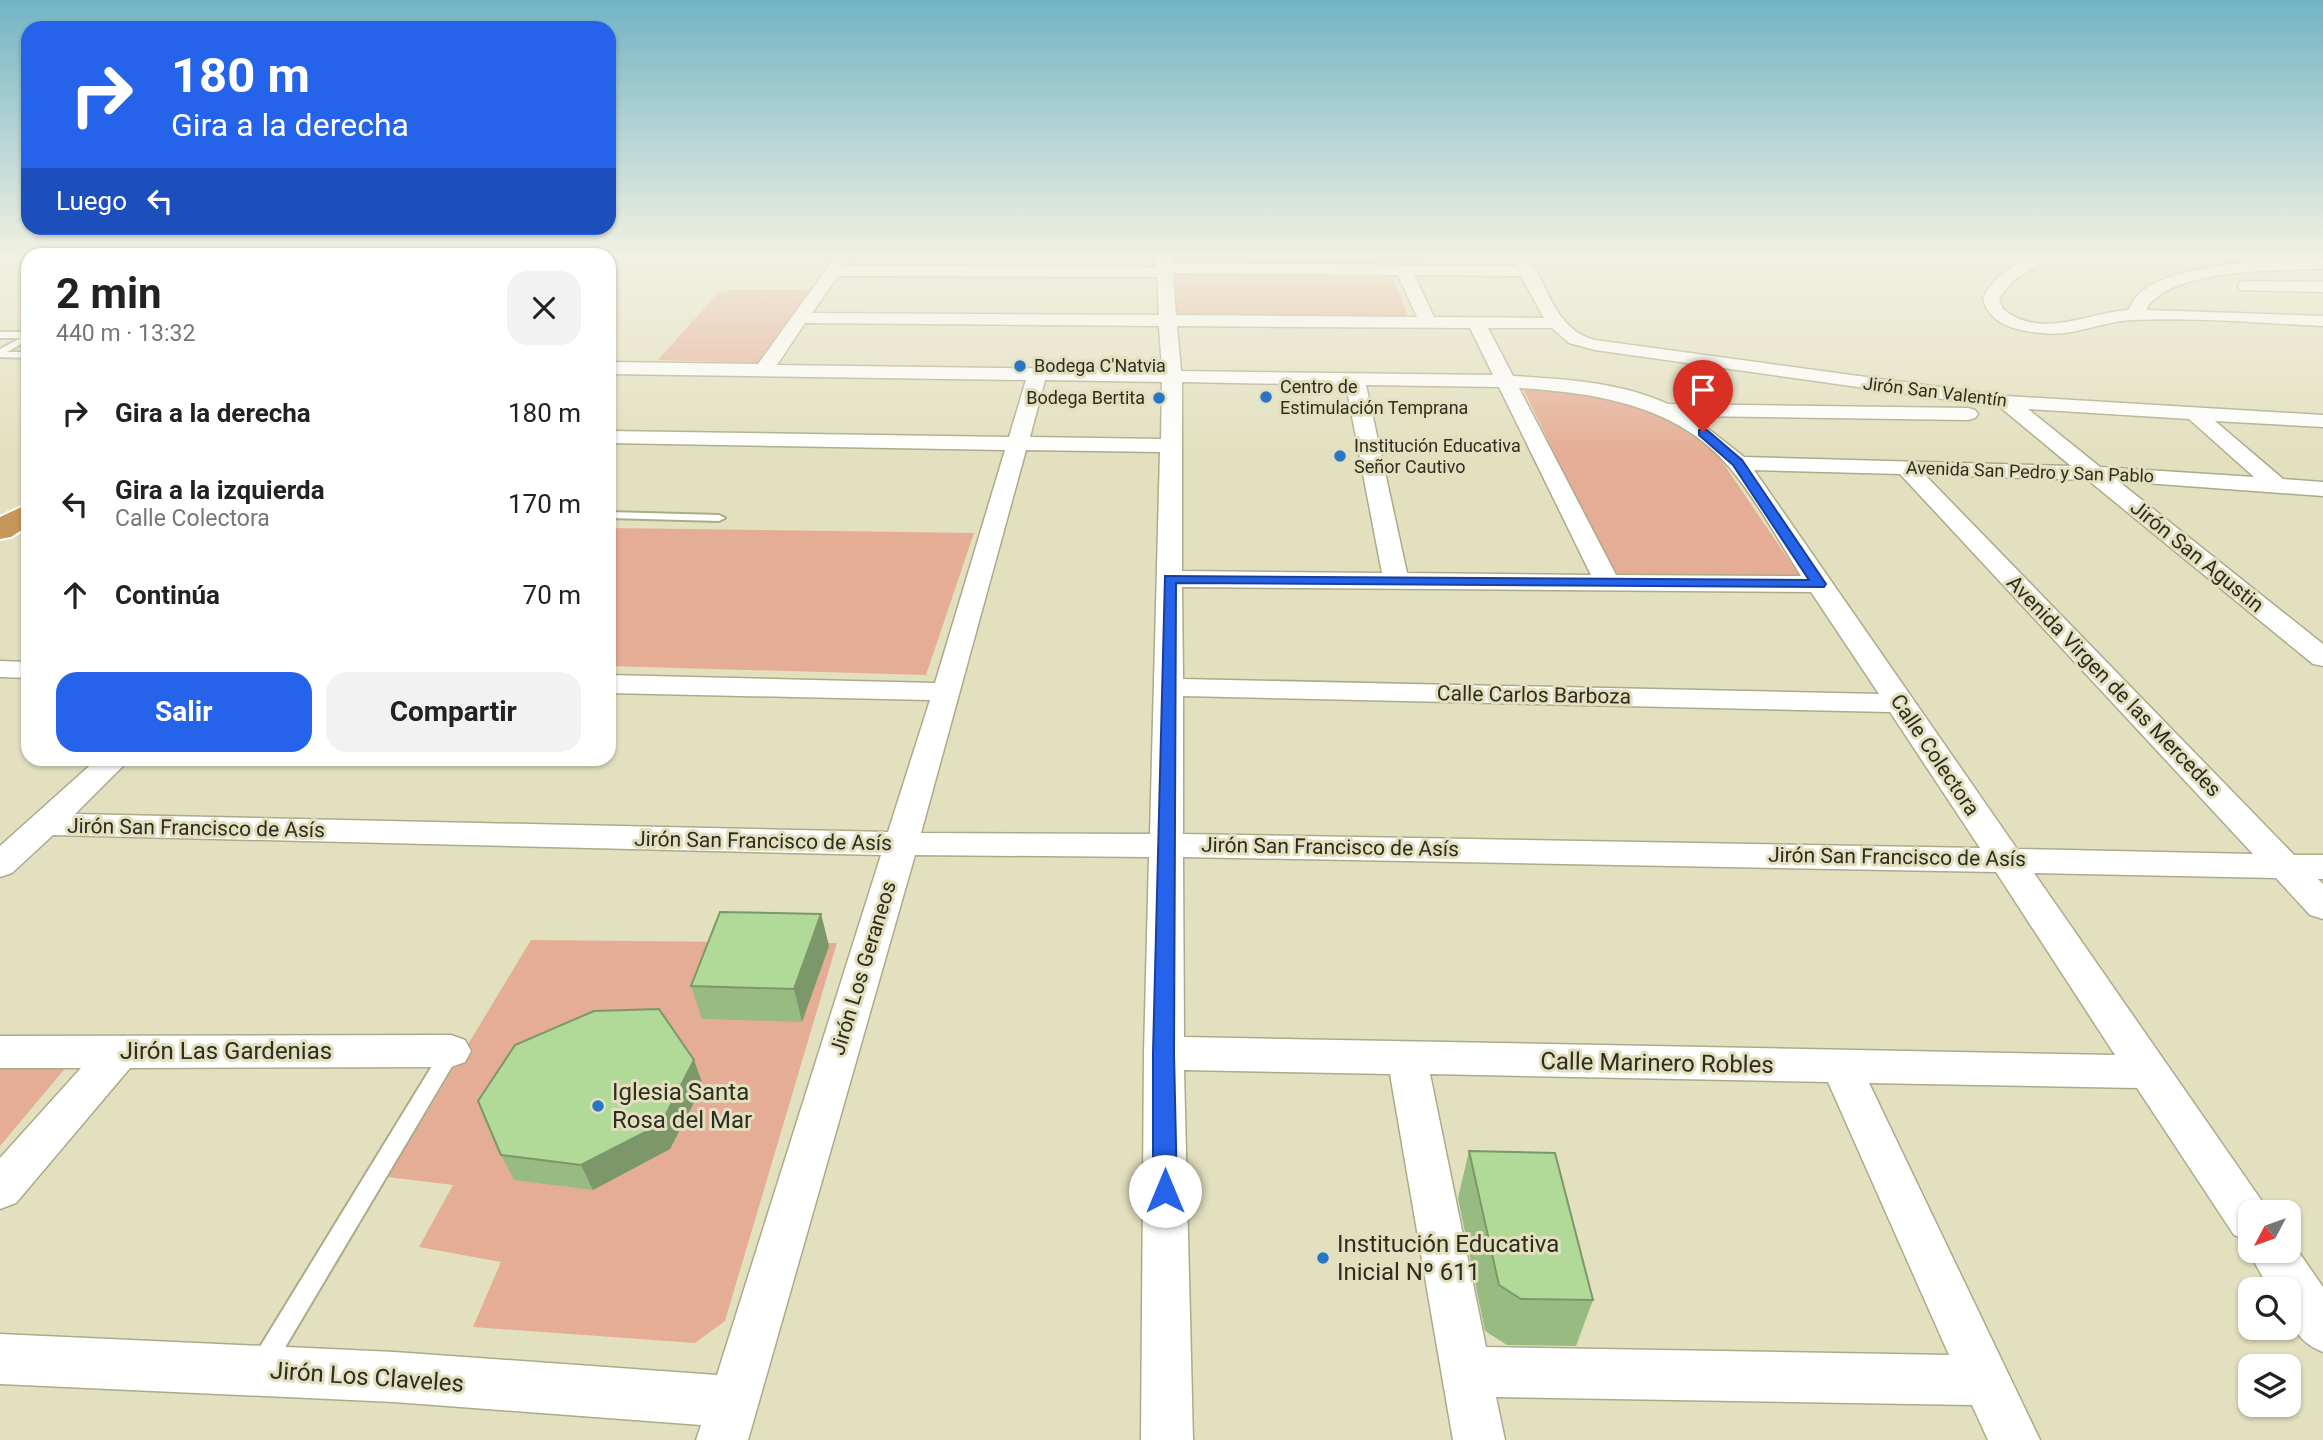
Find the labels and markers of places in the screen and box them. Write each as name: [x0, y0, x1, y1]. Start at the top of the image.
place label: Bodega C'Natvia: [1034, 355, 1166, 376]
marker: Bodega C'Natvia: [1012, 358, 1028, 374]
pin: [1673, 360, 1733, 432]
place label: Centro de Estimulación Temprana: [1280, 376, 1468, 418]
place label: Bodega Bertita: [1026, 387, 1145, 408]
marker: Centro de Estimulación Temprana: [1258, 389, 1274, 405]
marker: Bodega Bertita: [1151, 390, 1167, 406]
place label: Institución Educativa Señor Cautivo: [1354, 435, 1521, 477]
marker: Institución Educativa Señor Cautivo: [1332, 448, 1348, 464]
place label: Iglesia Santa Rosa del Mar: [612, 1078, 752, 1134]
marker: Iglesia Santa Rosa del Mar: [590, 1098, 606, 1114]
place label: Institución Educativa Inicial Nº 611: [1337, 1230, 1559, 1286]
marker: Institución Educativa Inicial Nº 611: [1315, 1250, 1331, 1266]

